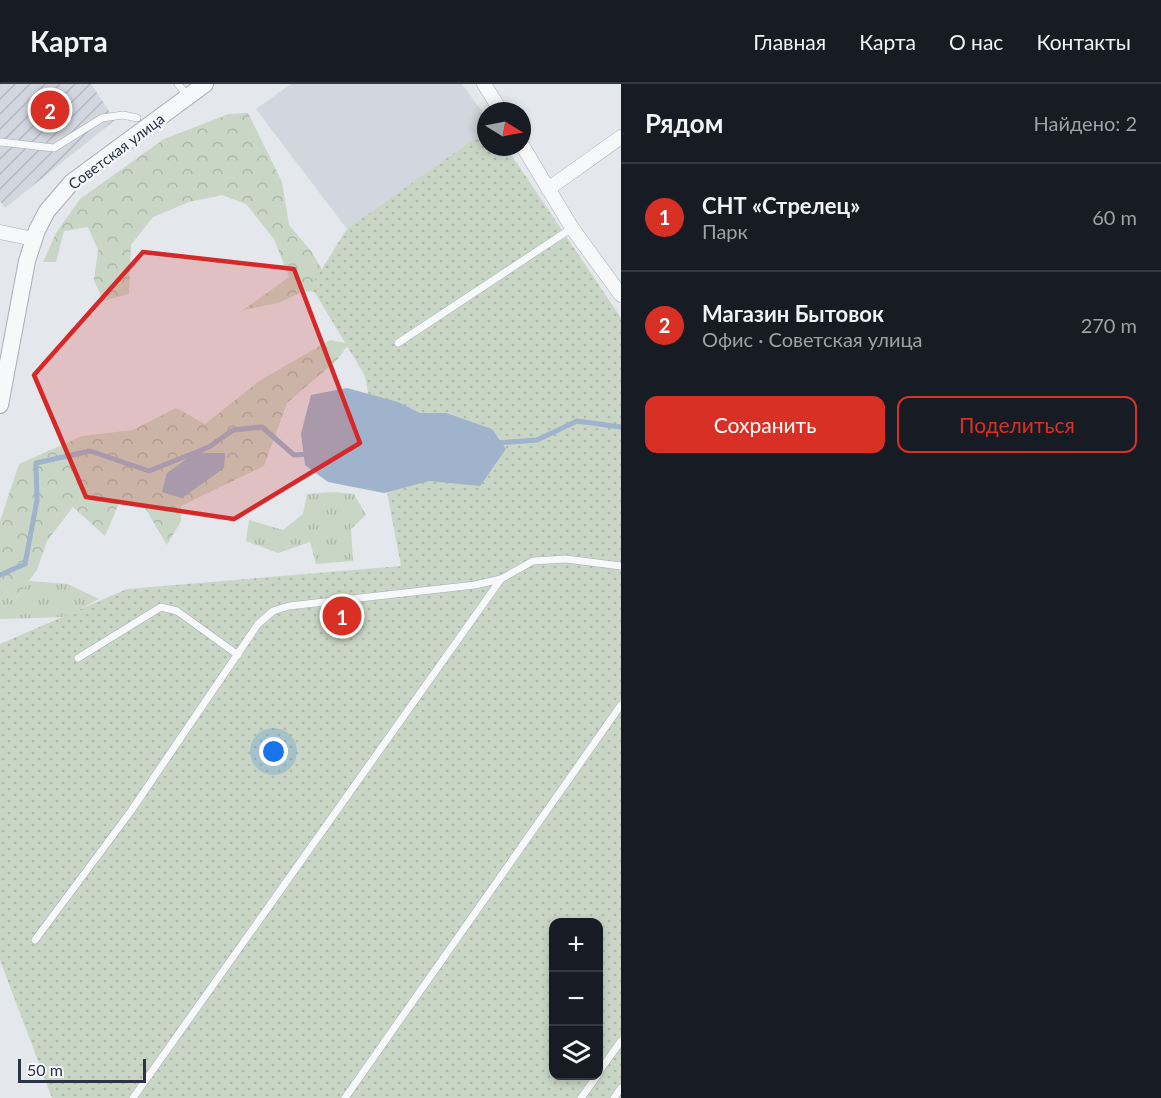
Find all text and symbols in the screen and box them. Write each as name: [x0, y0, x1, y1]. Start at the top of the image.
text: Карта: [30, 24, 108, 58]
text: Главная: [753, 29, 826, 54]
text: Карта: [859, 29, 916, 54]
text: О нас: [949, 29, 1003, 54]
text: Контакты: [1036, 29, 1131, 54]
pin: 2: [31, 87, 70, 132]
north arrow: [477, 102, 531, 156]
text: Рядом: [645, 107, 723, 139]
street label: Советская улица: [64, 109, 168, 193]
text: Найдено: 2: [1034, 111, 1137, 135]
text: СНТ «Стрелец»: [702, 192, 860, 219]
text: 1: [659, 205, 670, 229]
text: 60 m: [1092, 205, 1137, 229]
text: Парк: [702, 219, 748, 243]
text: Магазин Бытовок: [702, 300, 884, 327]
text: 2: [659, 313, 670, 337]
text: 270 m: [1081, 313, 1137, 337]
text: Офис · Советская улица: [702, 327, 922, 351]
button: Сохранить: [645, 396, 885, 453]
button: Поделиться: [897, 396, 1137, 453]
pin: 1: [322, 594, 362, 638]
your location: [259, 737, 288, 766]
map controls: [549, 918, 603, 1080]
button: +: [549, 918, 603, 972]
button: −: [549, 972, 603, 1026]
button: layers: [549, 1026, 603, 1080]
scale bar: [18, 1056, 146, 1084]
text: 50 m: [27, 1060, 63, 1079]

